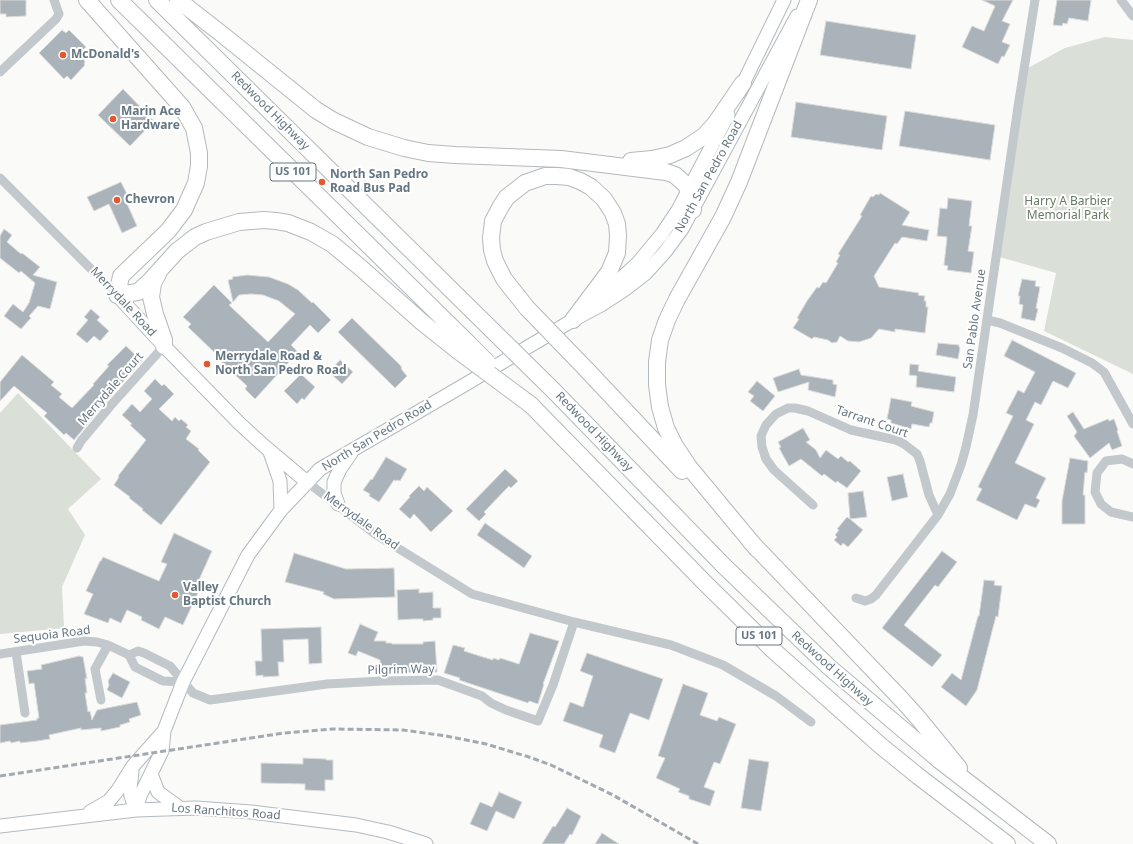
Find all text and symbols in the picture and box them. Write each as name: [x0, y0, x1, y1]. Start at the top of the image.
place label: McDonald's: [71, 48, 140, 62]
marker: McDonald's: [58, 50, 68, 60]
street label: Redwood Highway: [228, 69, 312, 153]
place label: Marin Ace Hardware: [121, 105, 181, 133]
marker: Marin Ace Hardware: [108, 114, 118, 124]
street label: North San Pedro Road: [672, 119, 746, 235]
road number: US 101: [270, 163, 316, 181]
place label: North San Pedro Road Bus Pad: [330, 168, 428, 196]
marker: North San Pedro Road Bus Pad: [317, 177, 327, 187]
place label: Chevron: [125, 193, 175, 207]
marker: Chevron: [112, 195, 122, 205]
park label: Harry A Barbier Memorial Park: [1024, 195, 1112, 223]
street label: Merrydale Road: [87, 264, 159, 340]
street label: San Pablo Avenue: [961, 268, 989, 370]
street label: Merrydale Court: [75, 349, 147, 429]
place label: Merrydale Road & North San Pedro Road: [215, 350, 347, 378]
marker: Merrydale Road & North San Pedro Road: [202, 359, 212, 369]
street label: Redwood Highway: [552, 389, 636, 475]
street label: North San Pedro Road: [320, 398, 434, 474]
street label: Tarrant Court: [834, 403, 910, 441]
street label: Merrydale Road: [321, 489, 401, 553]
place label: Valley Baptist Church: [183, 581, 271, 609]
marker: Valley Baptist Church: [170, 590, 180, 600]
street label: Sequoia Road: [13, 623, 91, 647]
road number: US 101: [736, 627, 782, 645]
street label: Redwood Highway: [788, 628, 876, 710]
street label: Pilgrim Way: [367, 662, 435, 678]
street label: Los Ranchitos Road: [171, 801, 281, 823]

